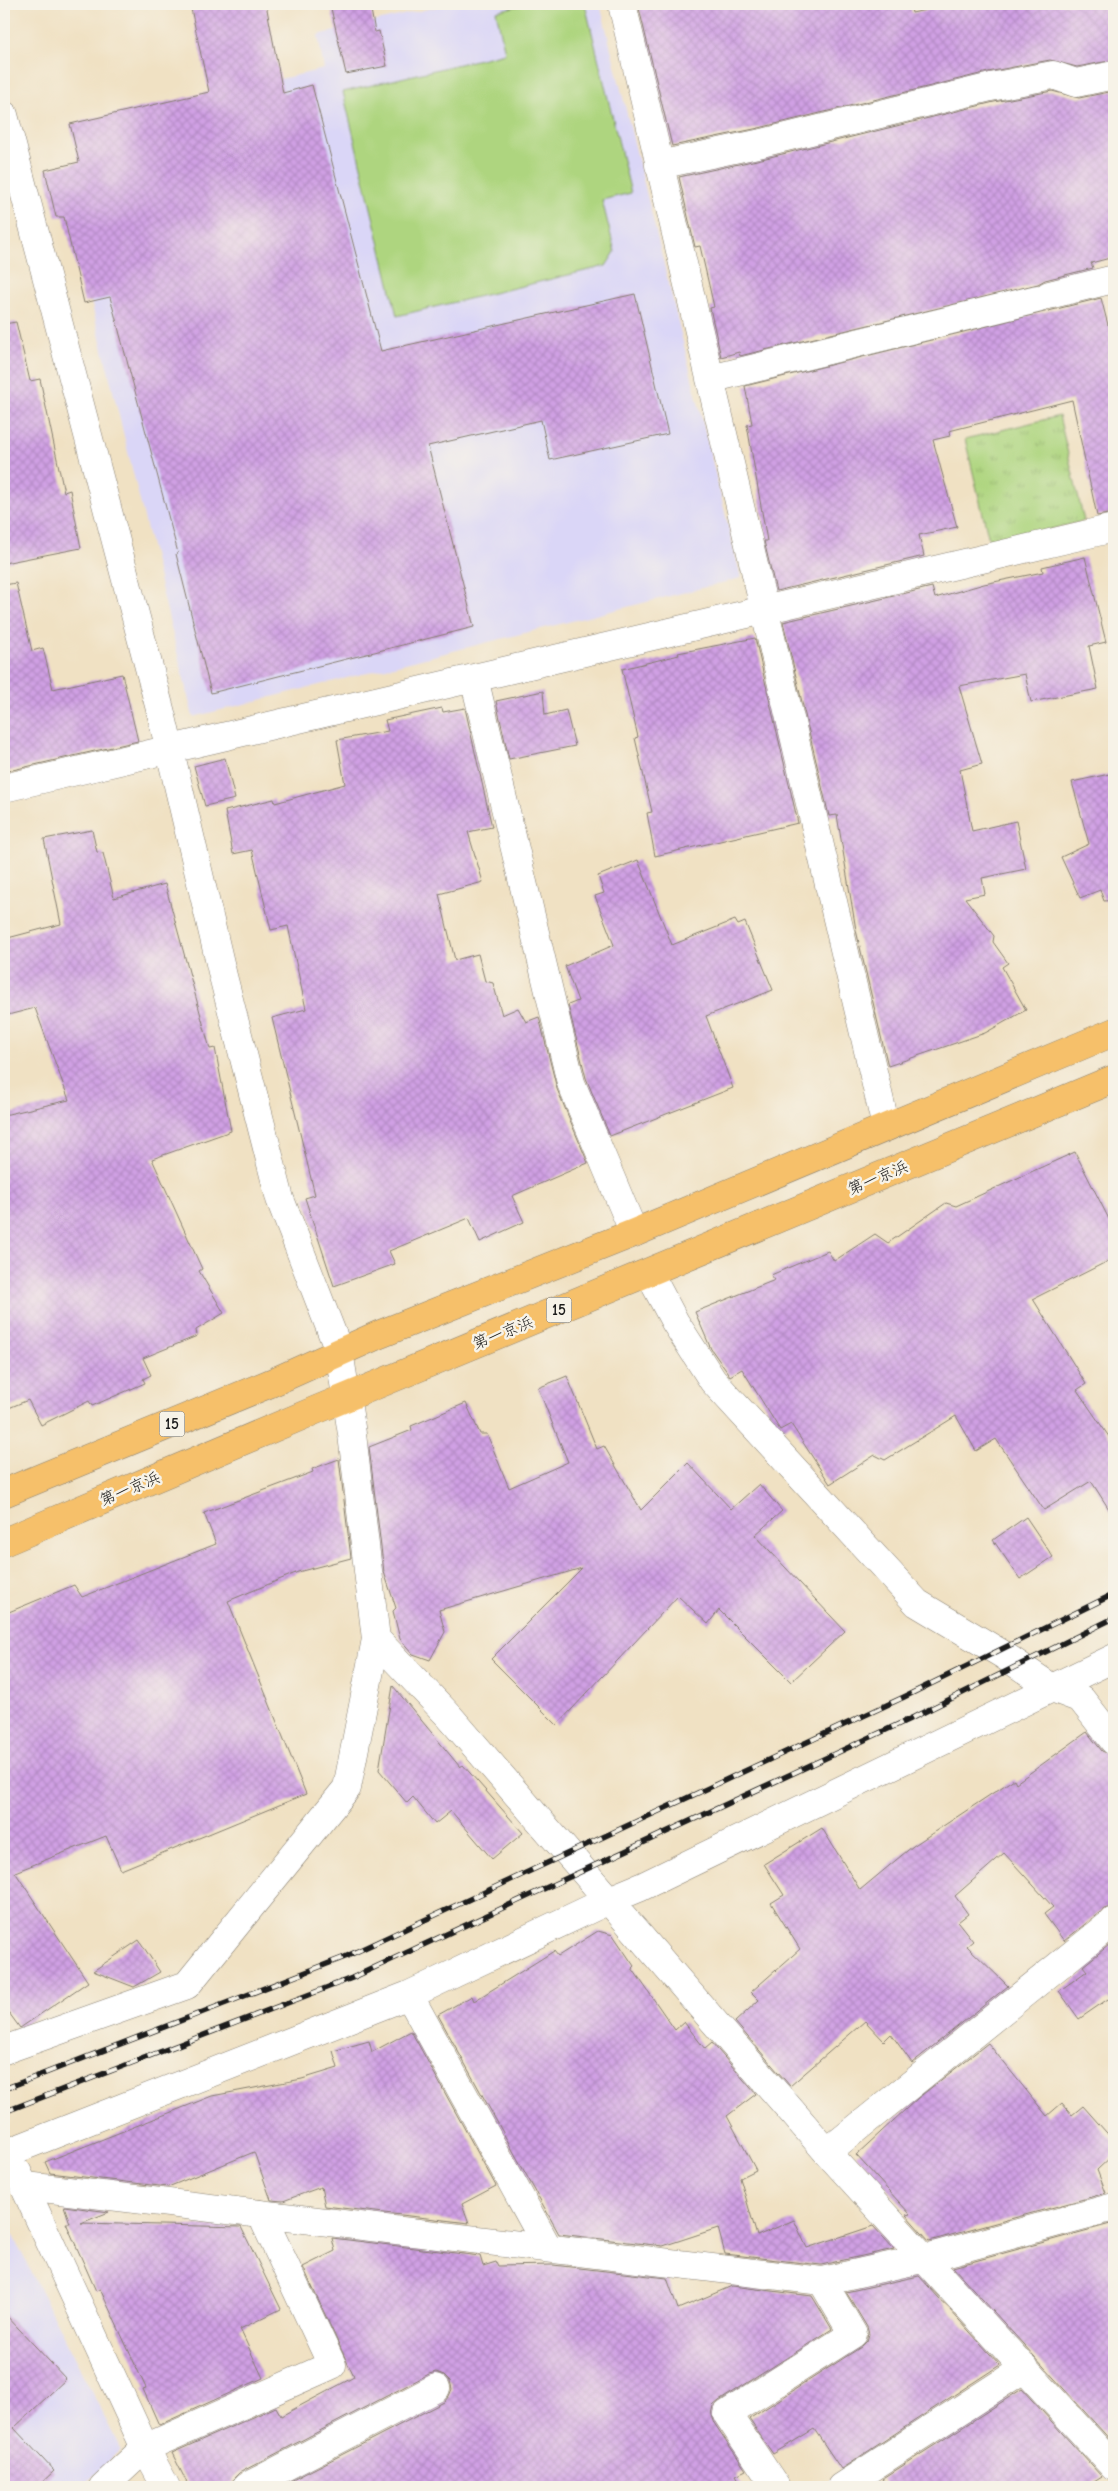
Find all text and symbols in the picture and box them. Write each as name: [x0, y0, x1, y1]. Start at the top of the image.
street label: 第一京浜: [845, 1157, 911, 1199]
road number: 15: [546, 1298, 572, 1322]
street label: 第一京浜: [470, 1313, 536, 1353]
road number: 15: [160, 1412, 184, 1436]
street label: 第一京浜: [97, 1468, 163, 1510]

